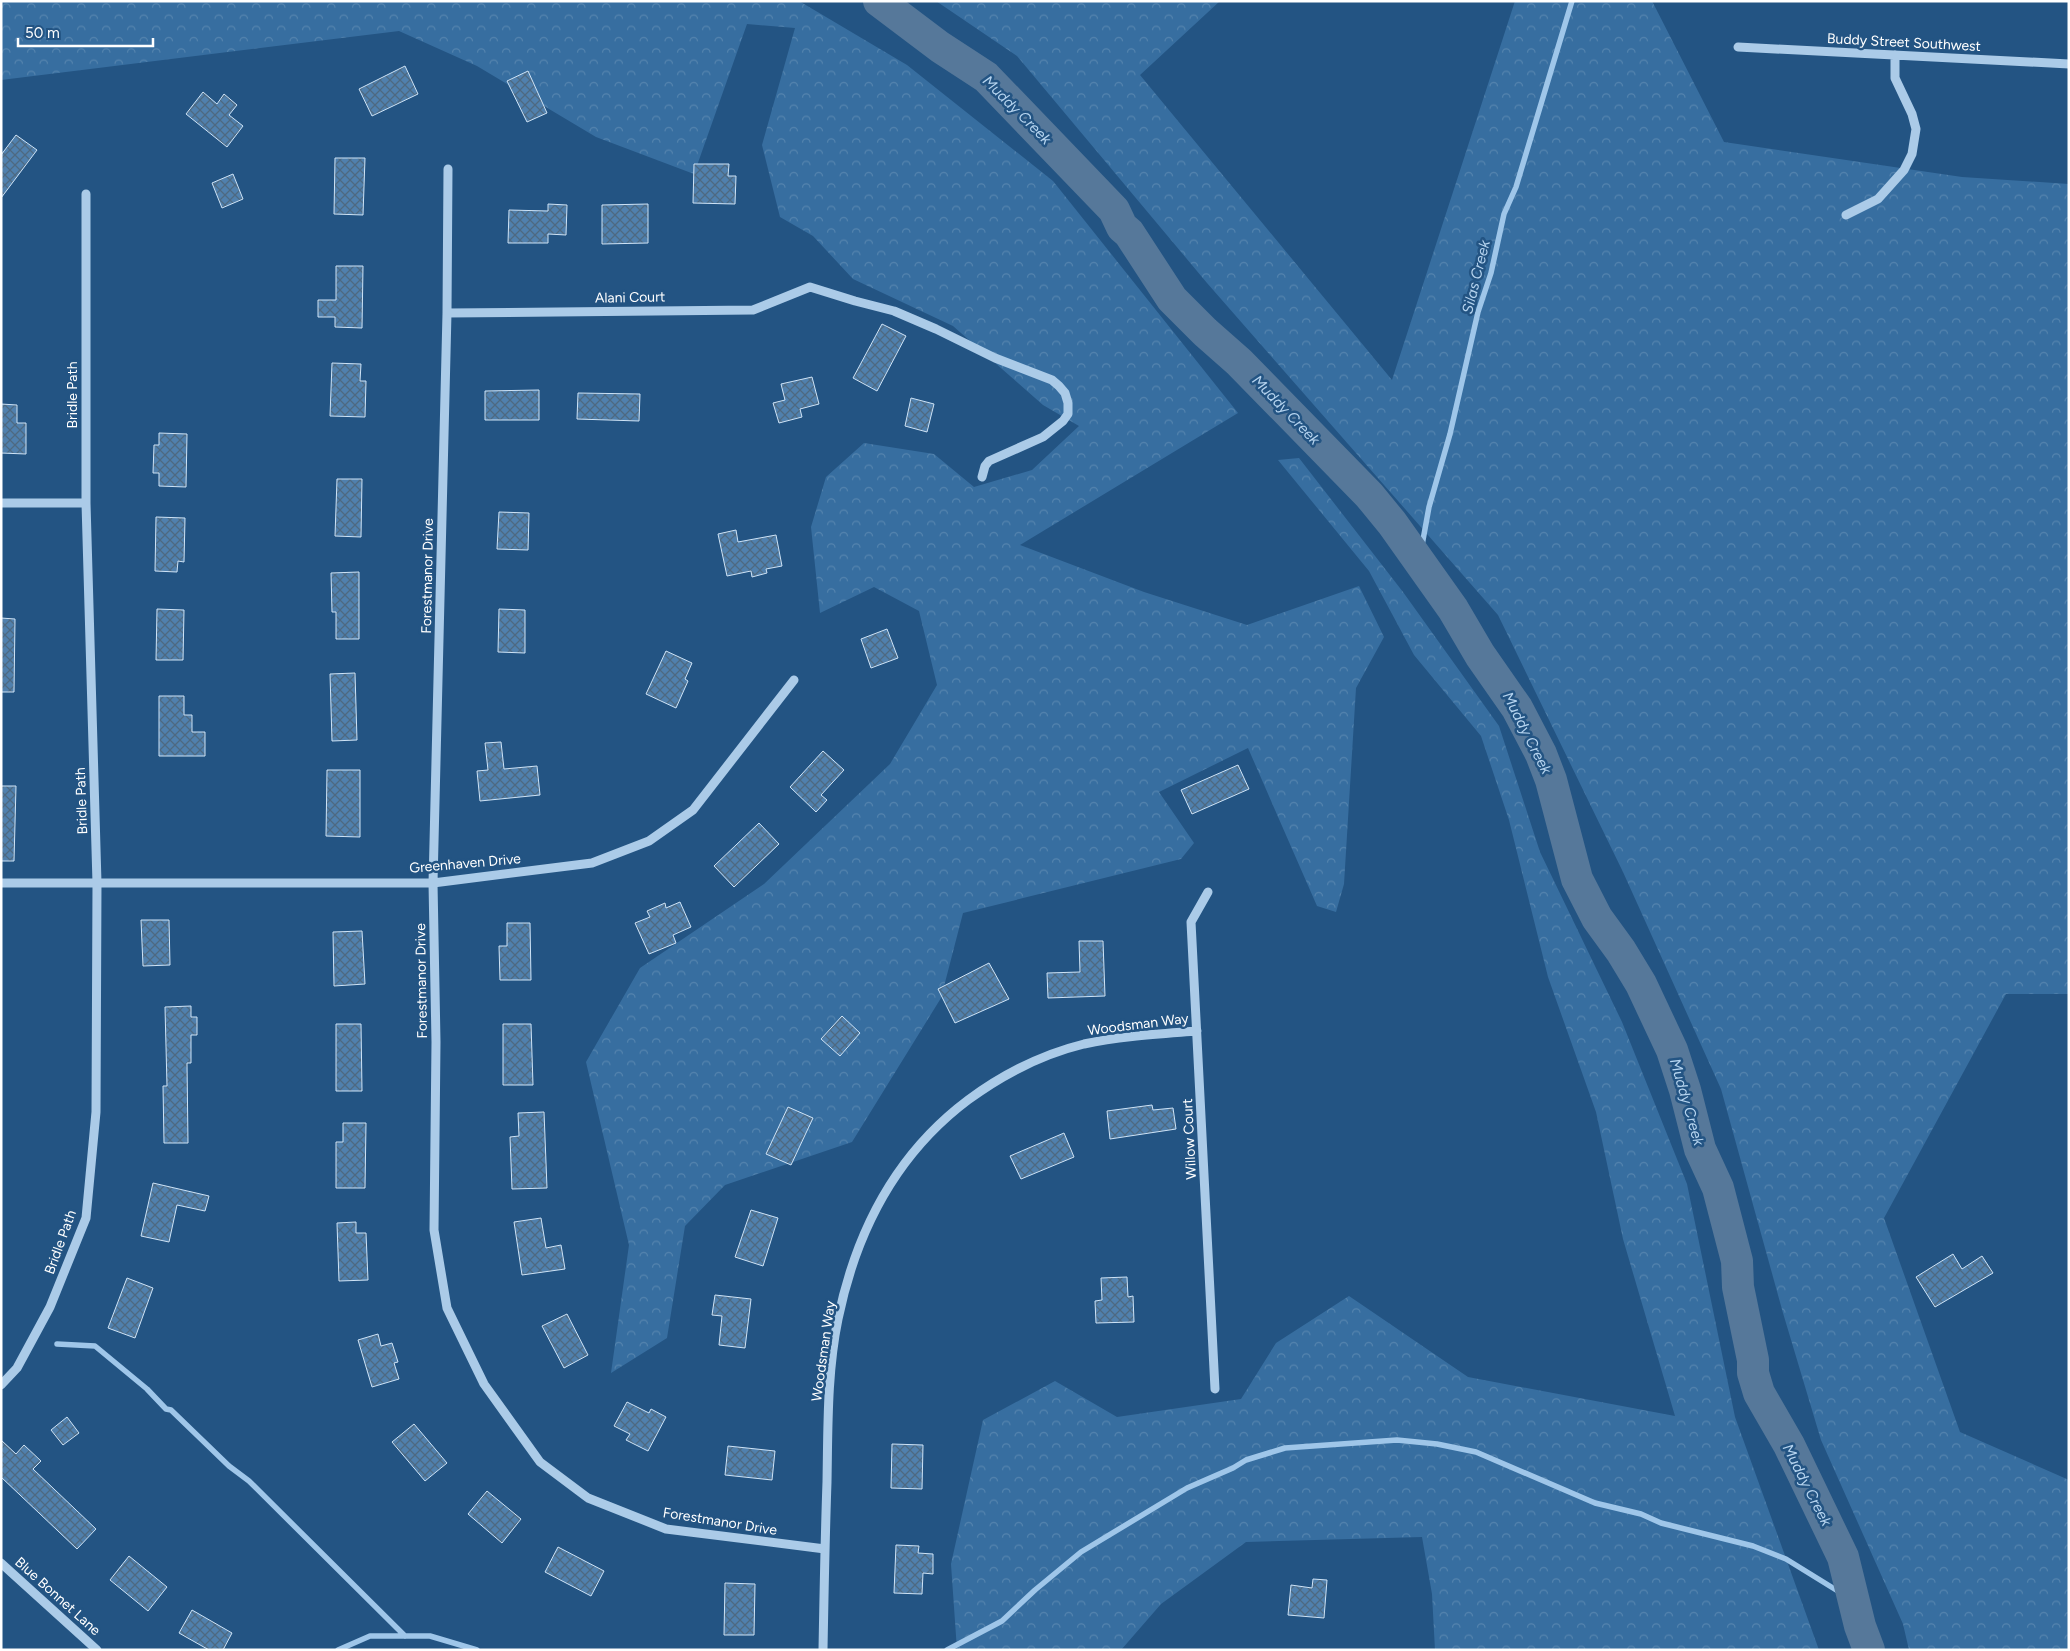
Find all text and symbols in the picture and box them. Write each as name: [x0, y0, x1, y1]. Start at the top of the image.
scale bar: [18, 15, 152, 47]
text: 50 m: [25, 24, 60, 42]
street label: Buddy Street Southwest: [1827, 30, 1981, 55]
water label: Muddy Creek: [979, 72, 1056, 149]
water label: Silas Creek: [1458, 238, 1494, 316]
street label: Alani Court: [595, 288, 665, 307]
street label: Bridle Path: [64, 361, 81, 429]
water label: Muddy Creek: [1248, 371, 1324, 449]
street label: Forestmanor Drive: [418, 518, 437, 634]
water label: Muddy Creek: [1499, 689, 1556, 778]
street label: Bridle Path: [72, 767, 91, 835]
street label: Greenhaven Drive: [409, 850, 522, 877]
street label: Forestmanor Drive: [412, 923, 431, 1039]
street label: Woodsman Way: [1087, 1010, 1190, 1039]
water label: Muddy Creek: [1666, 1056, 1708, 1148]
street label: Willow Court: [1179, 1098, 1200, 1180]
street label: Bridle Path: [41, 1208, 80, 1277]
street label: Woodsman Way: [808, 1299, 839, 1402]
water label: Muddy Creek: [1779, 1441, 1836, 1530]
street label: Forestmanor Drive: [662, 1504, 779, 1539]
street label: Blue Bonnet Lane: [11, 1554, 104, 1639]

